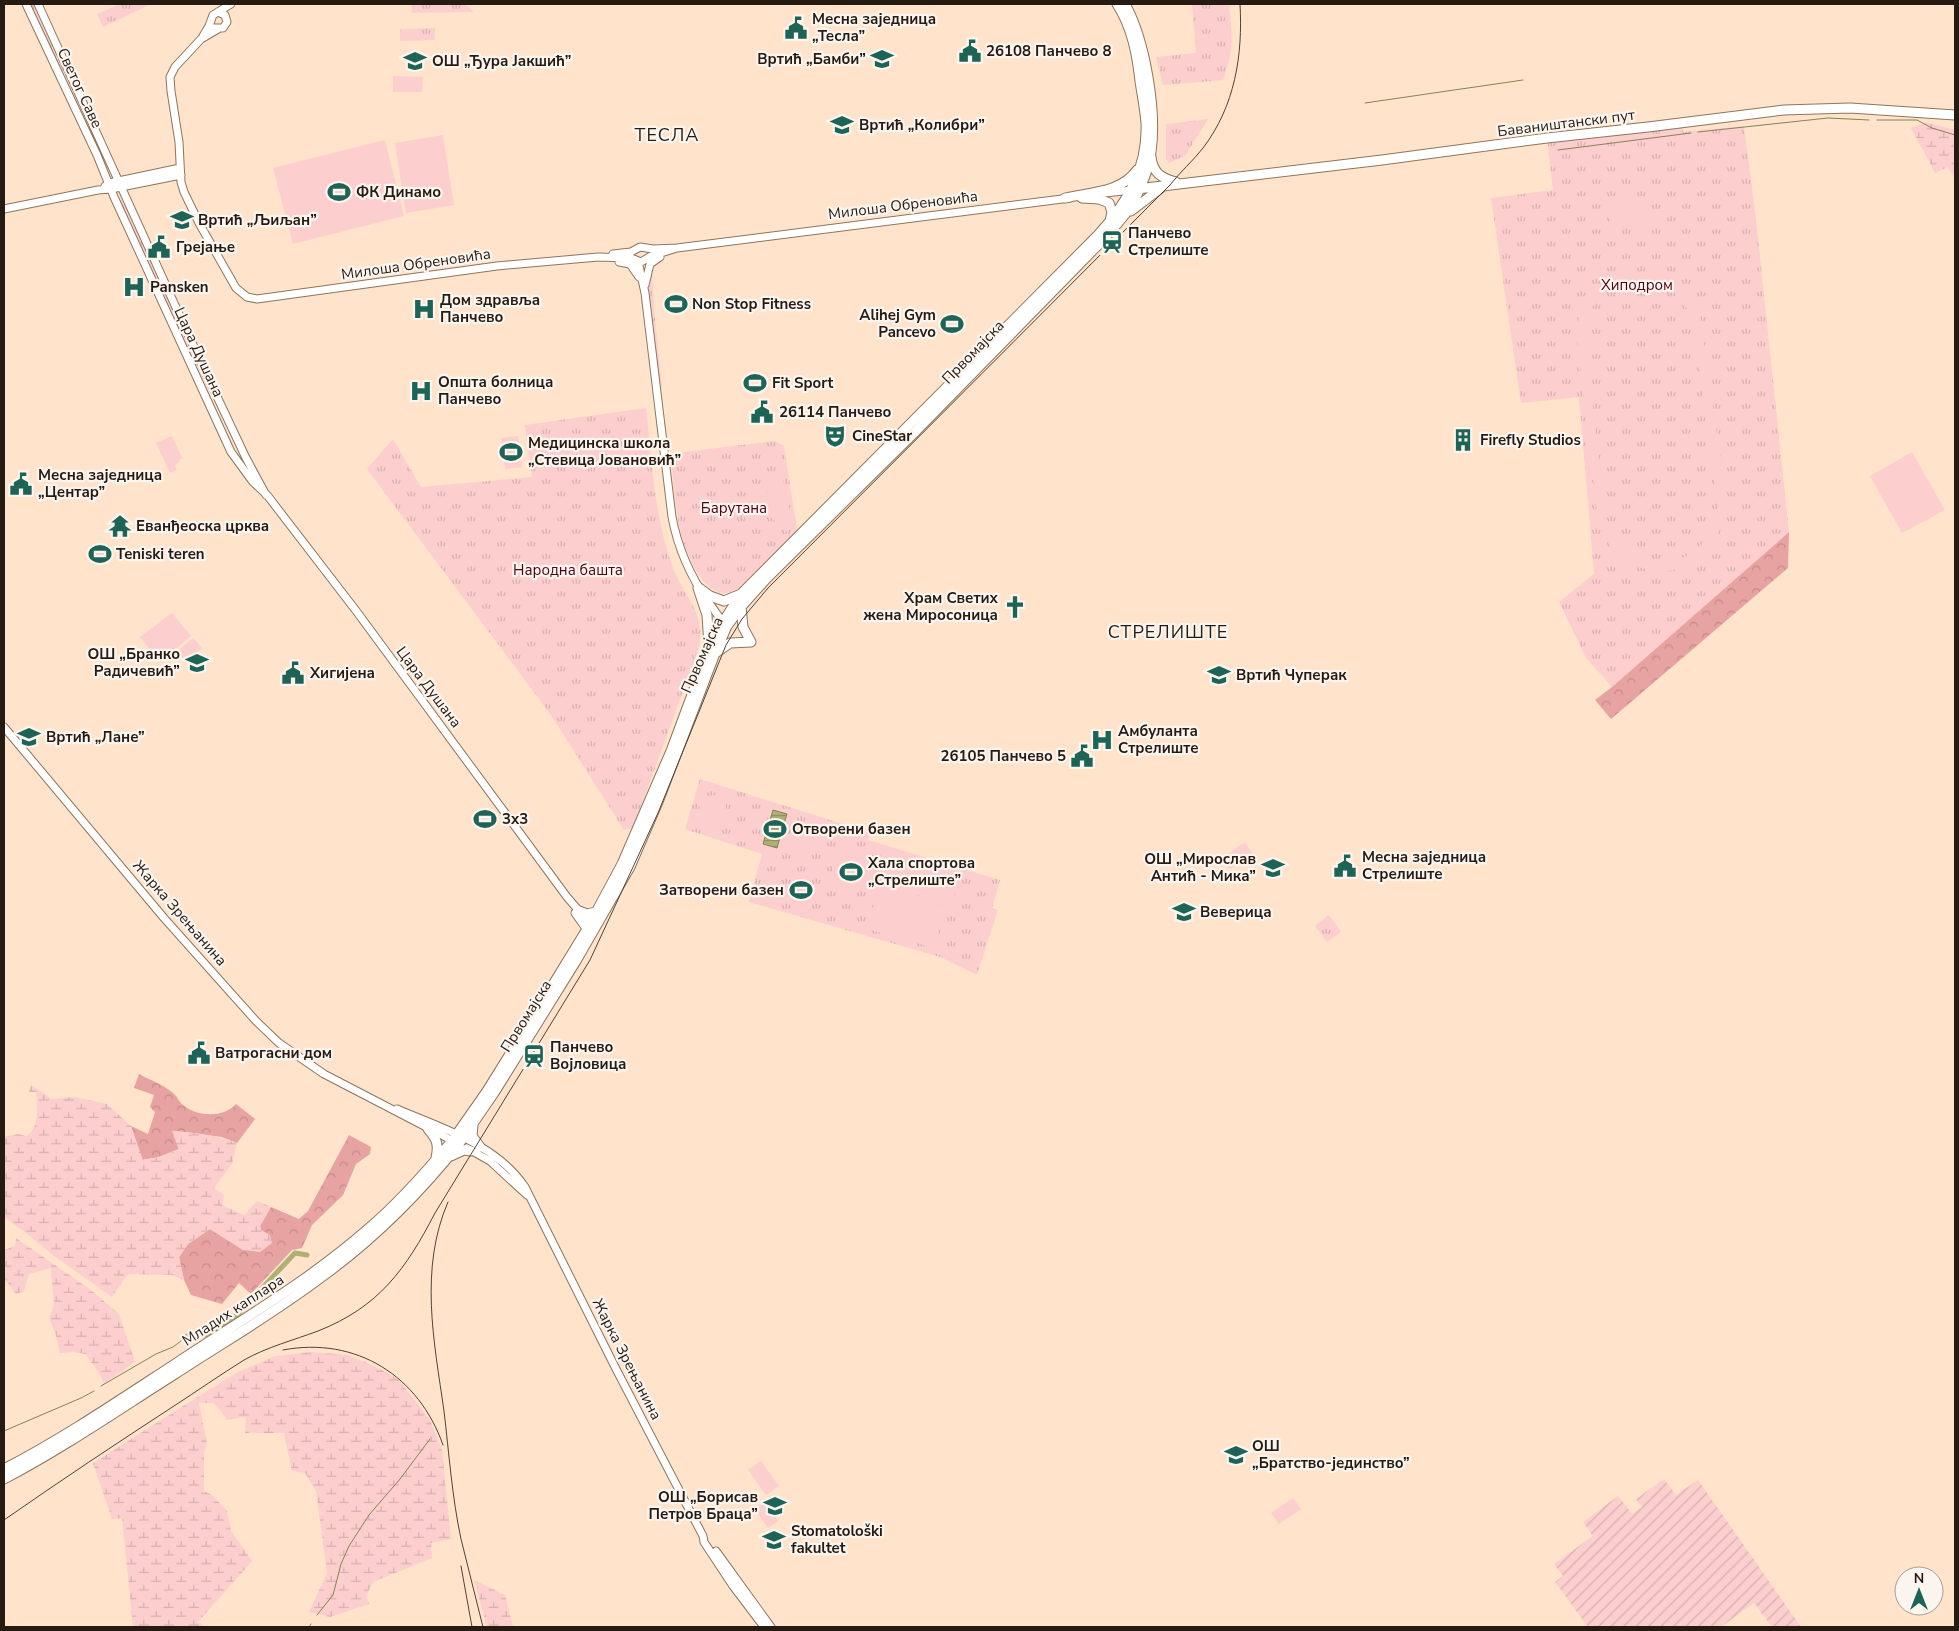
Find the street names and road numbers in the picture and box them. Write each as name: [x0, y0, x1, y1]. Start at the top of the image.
street label: Светог Саве: [53, 45, 107, 131]
street label: Баваништански пут: [1496, 105, 1636, 141]
street label: Милоша Обреновића: [827, 186, 979, 224]
street label: Милоша Обреновића: [340, 244, 492, 284]
street label: Цара Душана: [169, 304, 229, 400]
street label: Првомајска: [937, 316, 1009, 388]
street label: Првомајска: [676, 614, 728, 696]
street label: Цара Душана: [392, 642, 466, 732]
street label: Жарка Зрењанина: [129, 856, 231, 970]
street label: Првомајска: [496, 976, 556, 1056]
street label: Младих каплара: [178, 1270, 288, 1350]
street label: Жарка Зрењанина: [588, 1295, 666, 1423]

